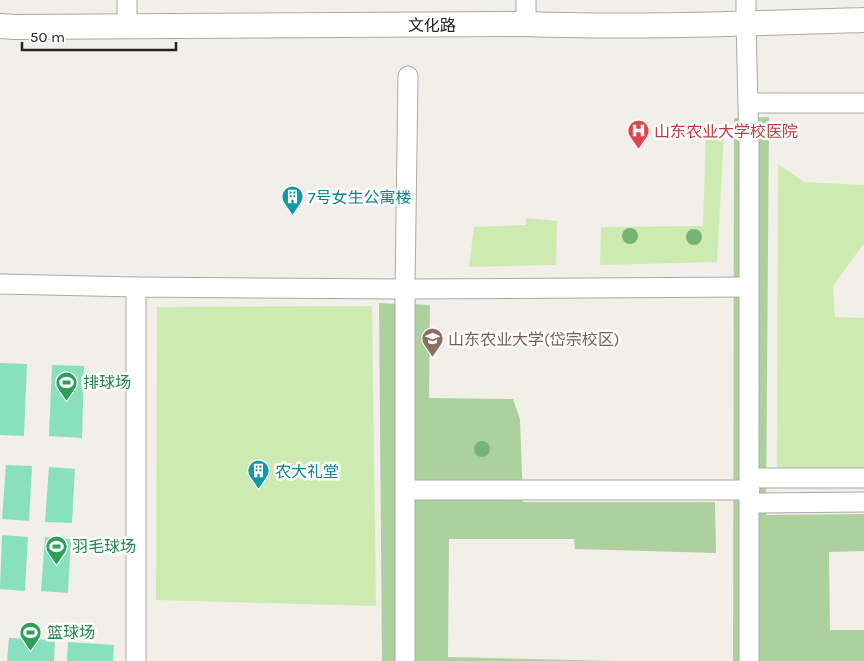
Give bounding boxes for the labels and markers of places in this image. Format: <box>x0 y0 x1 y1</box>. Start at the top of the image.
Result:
hospital icon: 山东农业大学校医院 <box>626 119 650 150</box>
place label: 山东农业大学校医院 <box>654 122 798 141</box>
building icon: 7号女生公寓楼 <box>280 185 304 216</box>
place label: 7号女生公寓楼 <box>308 188 412 207</box>
school or university icon: 山东农业大学(岱宗校区) <box>420 327 444 358</box>
place label: 山东农业大学(岱宗校区) <box>448 330 619 349</box>
sports icon: 排球场 <box>55 370 79 401</box>
place label: 排球场 <box>83 373 131 392</box>
building icon: 农大礼堂 <box>247 459 271 490</box>
place label: 农大礼堂 <box>275 462 339 481</box>
sports icon: 羽毛球场 <box>44 534 68 565</box>
place label: 羽毛球场 <box>72 537 136 556</box>
sports icon: 篮球场 <box>19 620 43 651</box>
place label: 篮球场 <box>47 623 95 642</box>

